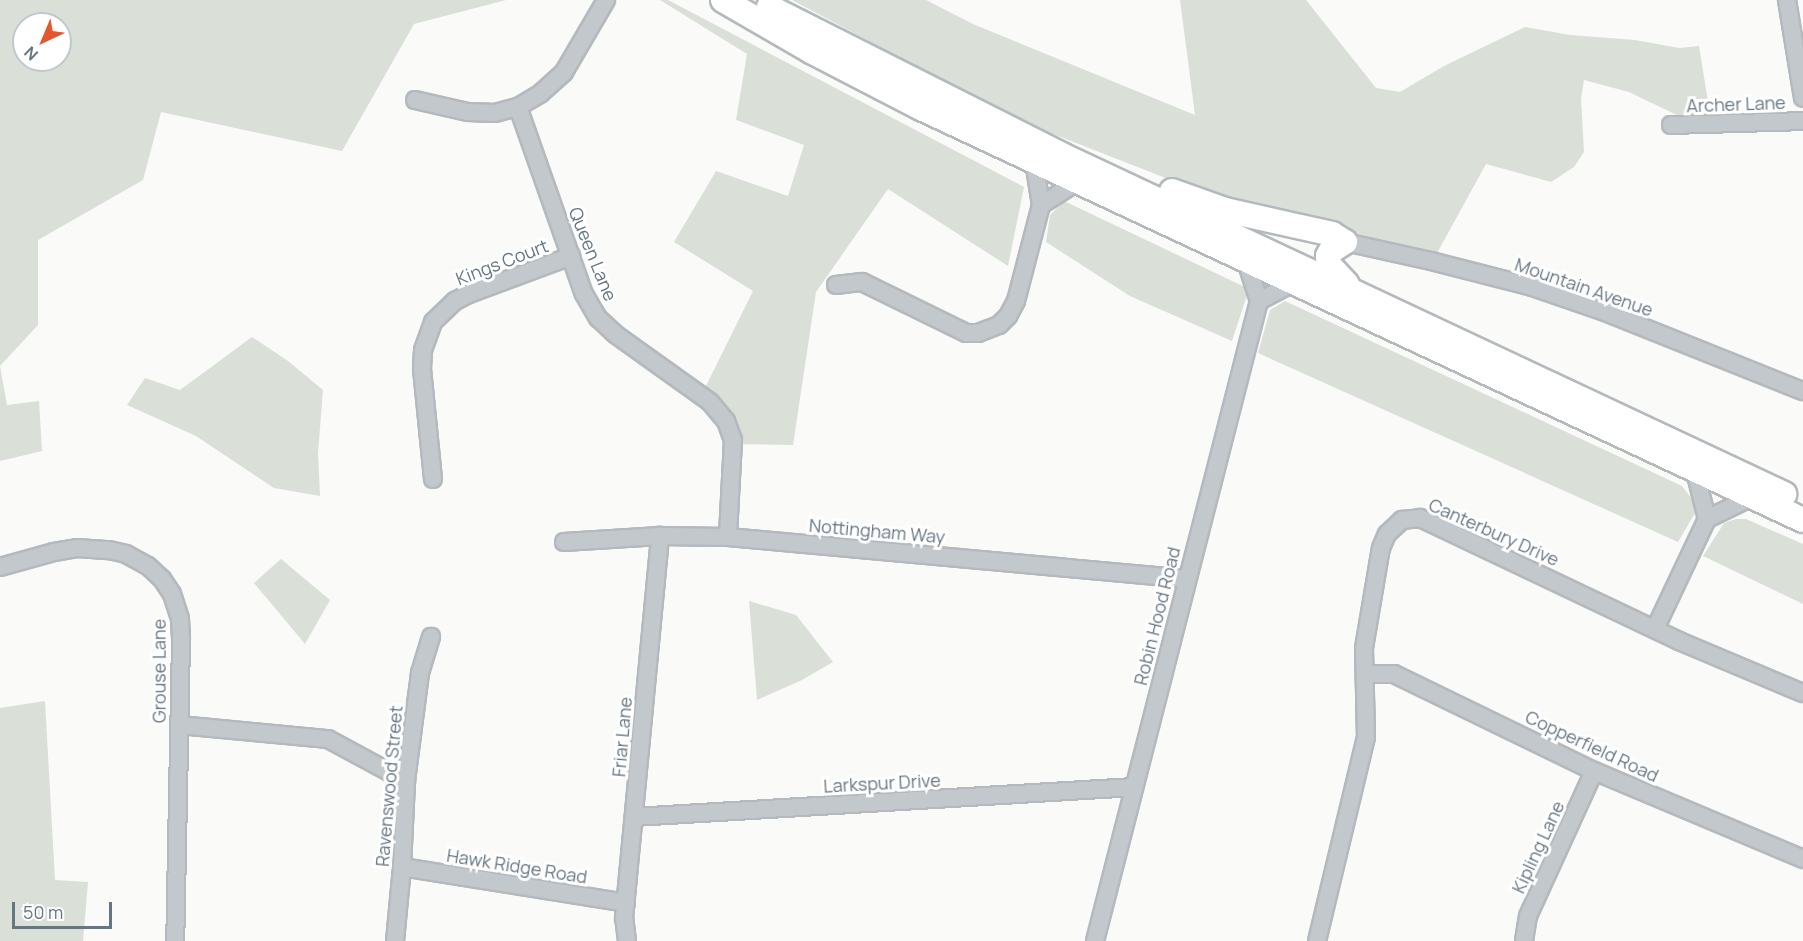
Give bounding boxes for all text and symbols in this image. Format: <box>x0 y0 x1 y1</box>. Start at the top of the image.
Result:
north arrow <box>12 12 72 72</box>
text: N <box>19 42 43 65</box>
street label: Archer Lane <box>1686 91 1786 117</box>
street label: Queen Lane <box>564 204 622 304</box>
street label: Kings Court <box>453 235 551 289</box>
street label: Mountain Avenue <box>1512 253 1656 321</box>
street label: Canterbury Drive <box>1426 494 1562 570</box>
street label: Nottingham Way <box>808 514 946 548</box>
street label: Robin Hood Road <box>1129 545 1185 687</box>
street label: Grouse Lane <box>148 619 170 723</box>
street label: Friar Lane <box>608 696 636 778</box>
street label: Ravenswood Street <box>371 705 407 867</box>
street label: Copperfield Road <box>1522 706 1662 786</box>
street label: Larkspur Drive <box>823 769 941 797</box>
street label: Kipling Lane <box>1507 797 1569 897</box>
street label: Hawk Ridge Road <box>445 844 589 888</box>
scale bar <box>15 890 116 928</box>
text: 50 m <box>23 900 63 924</box>

